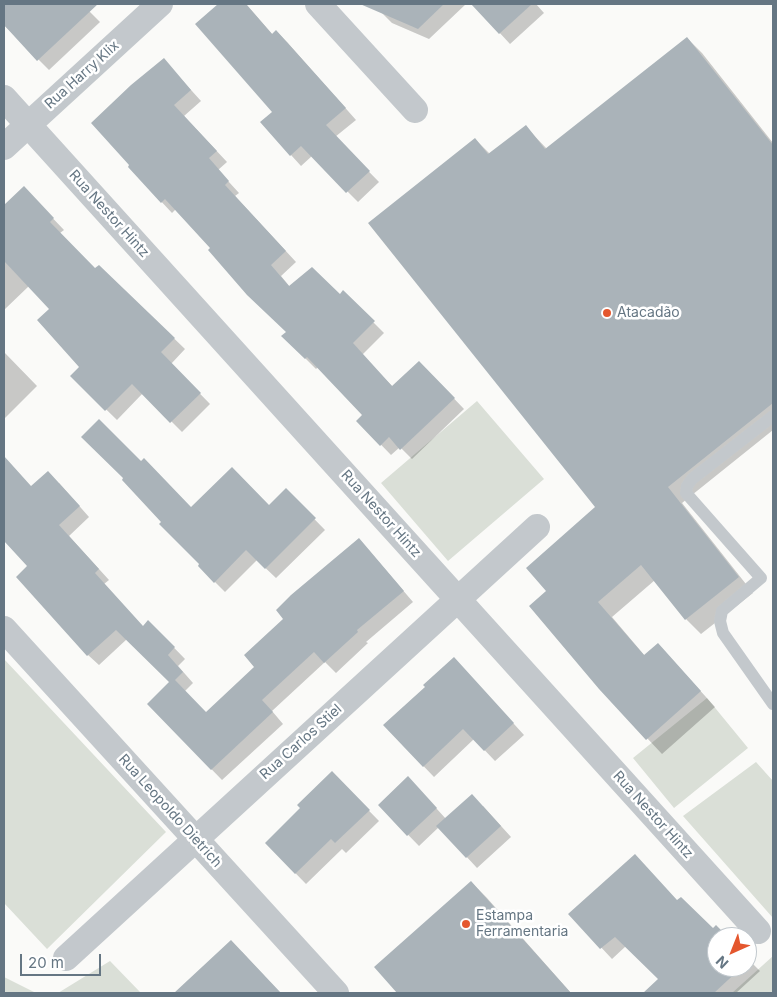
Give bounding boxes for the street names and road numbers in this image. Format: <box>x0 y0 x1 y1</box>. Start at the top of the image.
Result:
street label: Rua Harry Klix <box>41 37 123 113</box>
street label: Rua Nestor Hintz <box>65 167 153 261</box>
street label: Rua Nestor Hintz <box>337 467 425 561</box>
street label: Rua Carlos Stiel <box>257 701 345 783</box>
street label: Rua Leopoldo Dietrich <box>115 751 225 871</box>
street label: Rua Nestor Hintz <box>609 768 697 862</box>

